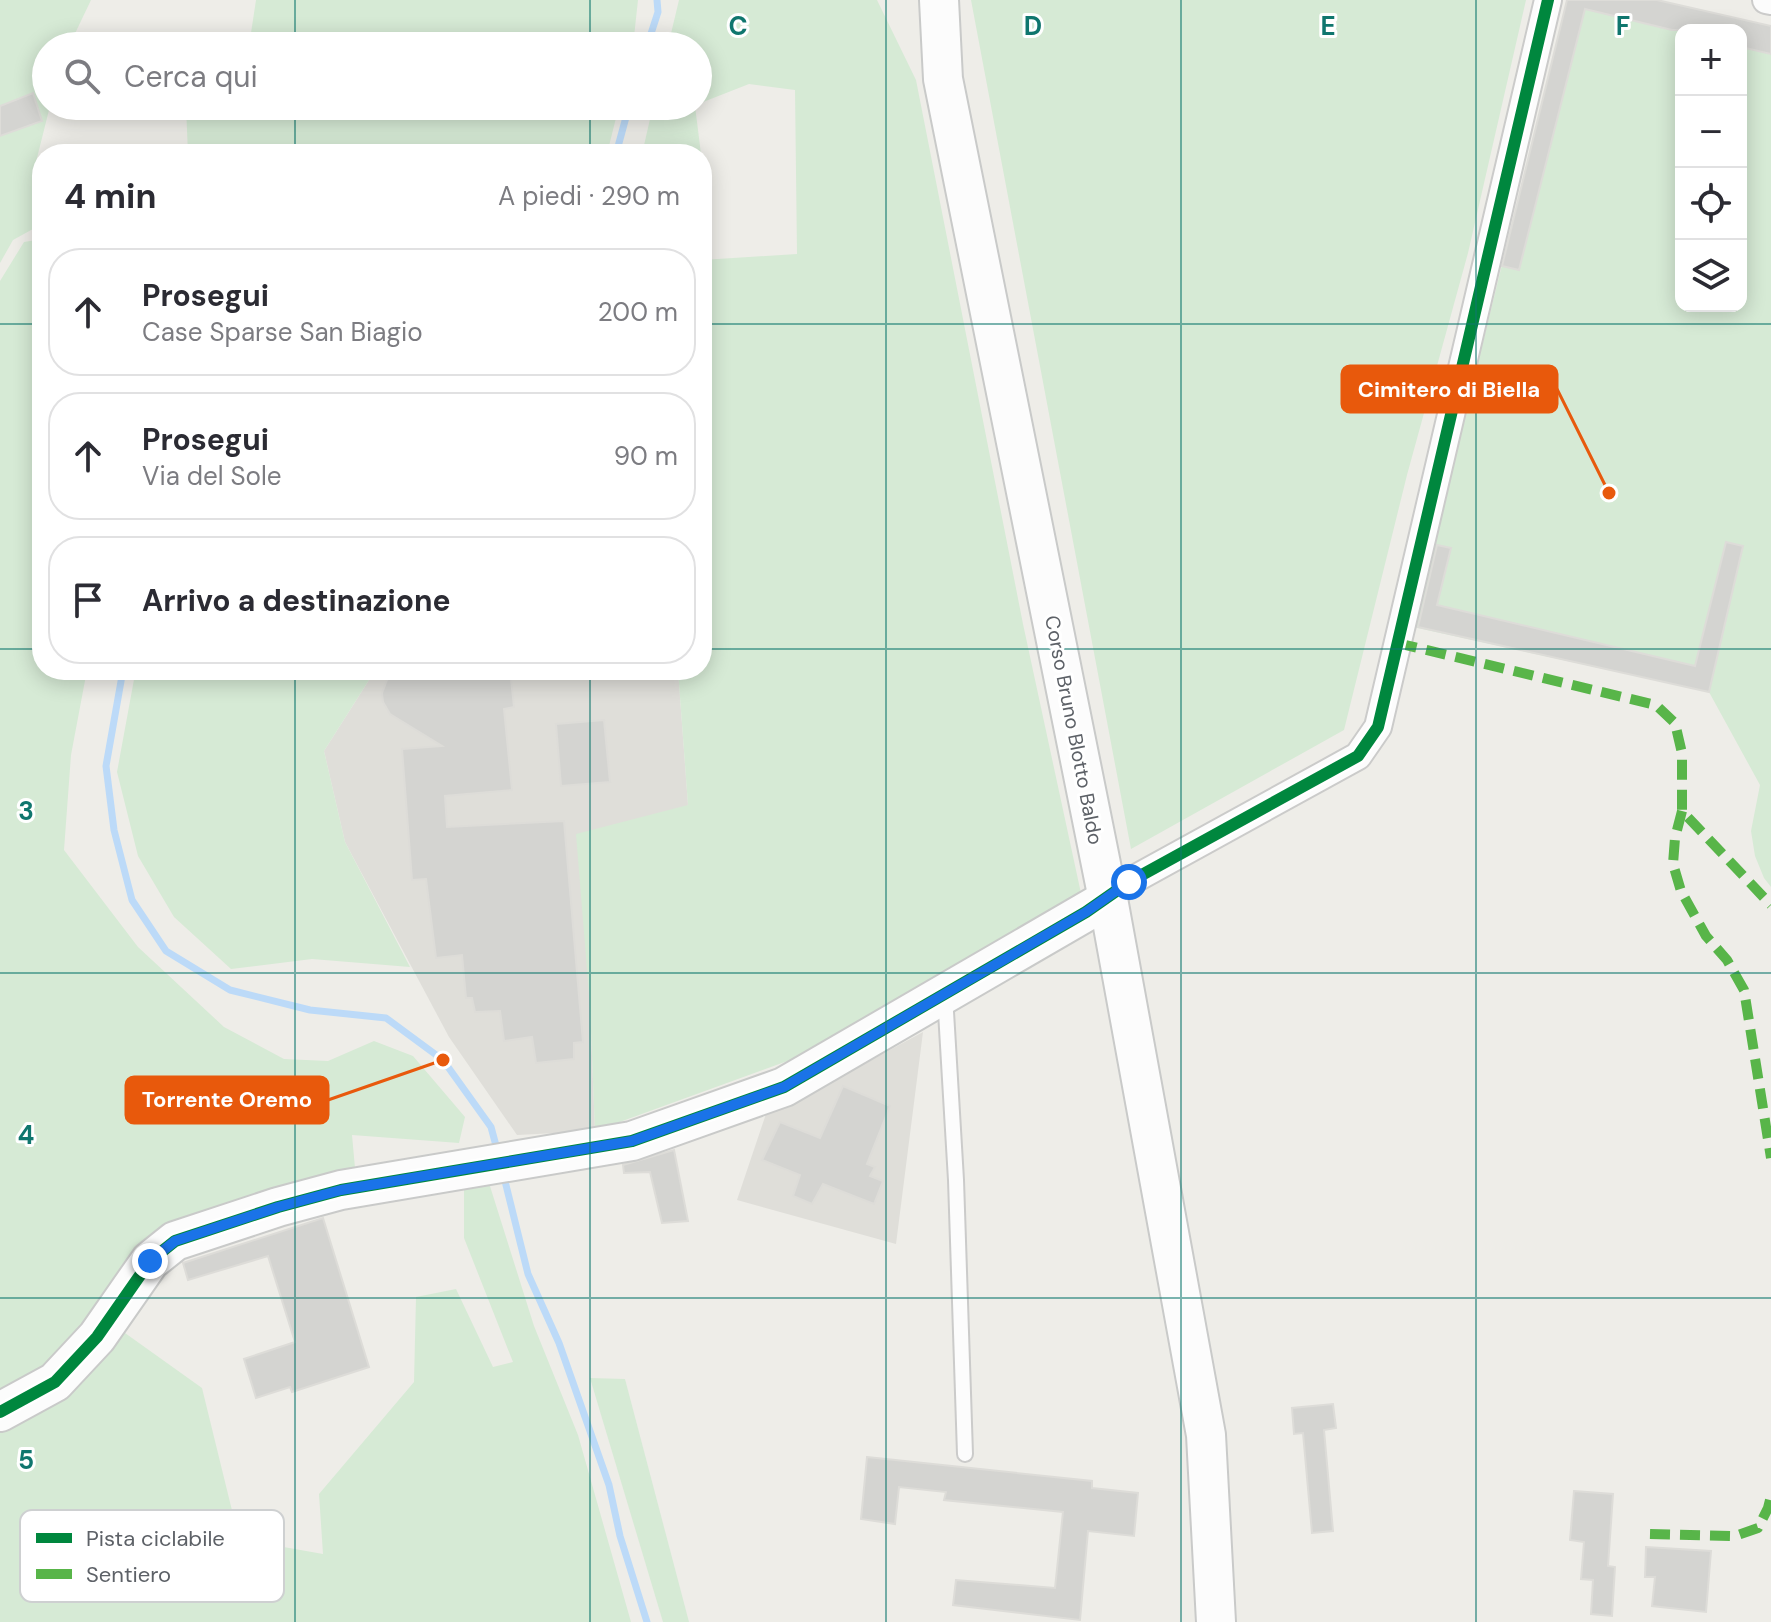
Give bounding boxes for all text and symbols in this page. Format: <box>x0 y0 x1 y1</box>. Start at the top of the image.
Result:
text: C <box>728 9 748 43</box>
text: D <box>1024 9 1042 43</box>
text: E <box>1320 9 1336 43</box>
text: F <box>1616 9 1630 43</box>
map controls <box>1675 24 1747 312</box>
button: + <box>1675 24 1747 96</box>
search box <box>32 32 712 120</box>
icon: search <box>60 54 104 98</box>
text: Cerca qui <box>124 57 258 96</box>
button: − <box>1675 96 1747 168</box>
button: locate <box>1675 168 1747 240</box>
text: 4 min <box>64 174 156 219</box>
text: A piedi · 290 m <box>498 179 680 213</box>
button: layers <box>1675 240 1747 312</box>
text: Prosegui <box>142 276 269 315</box>
icon: ahead <box>66 290 110 334</box>
text: 200 m <box>598 295 678 329</box>
text: Case Sparse San Biagio <box>142 315 423 349</box>
callout: Cimitero di Biella <box>1342 366 1557 412</box>
text: Cimitero di Biella <box>1358 375 1540 404</box>
text: Prosegui <box>142 420 269 459</box>
icon: ahead <box>66 434 110 478</box>
text: 90 m <box>614 439 678 473</box>
text: Via del Sole <box>142 459 282 493</box>
icon: arrive <box>66 578 110 622</box>
text: Arrivo a destinazione <box>142 581 451 620</box>
street label: Corso Bruno Blotto Baldo <box>1039 613 1109 847</box>
text: 3 <box>18 794 34 828</box>
route start <box>1111 864 1147 900</box>
callout: Torrente Oremo <box>126 1077 328 1123</box>
text: Torrente Oremo <box>142 1085 312 1114</box>
text: 4 <box>18 1118 34 1152</box>
route end <box>132 1243 168 1279</box>
text: 5 <box>18 1443 34 1477</box>
legend <box>20 1510 284 1602</box>
text: Pista ciclabile <box>86 1524 225 1553</box>
text: Sentiero <box>86 1560 171 1589</box>

